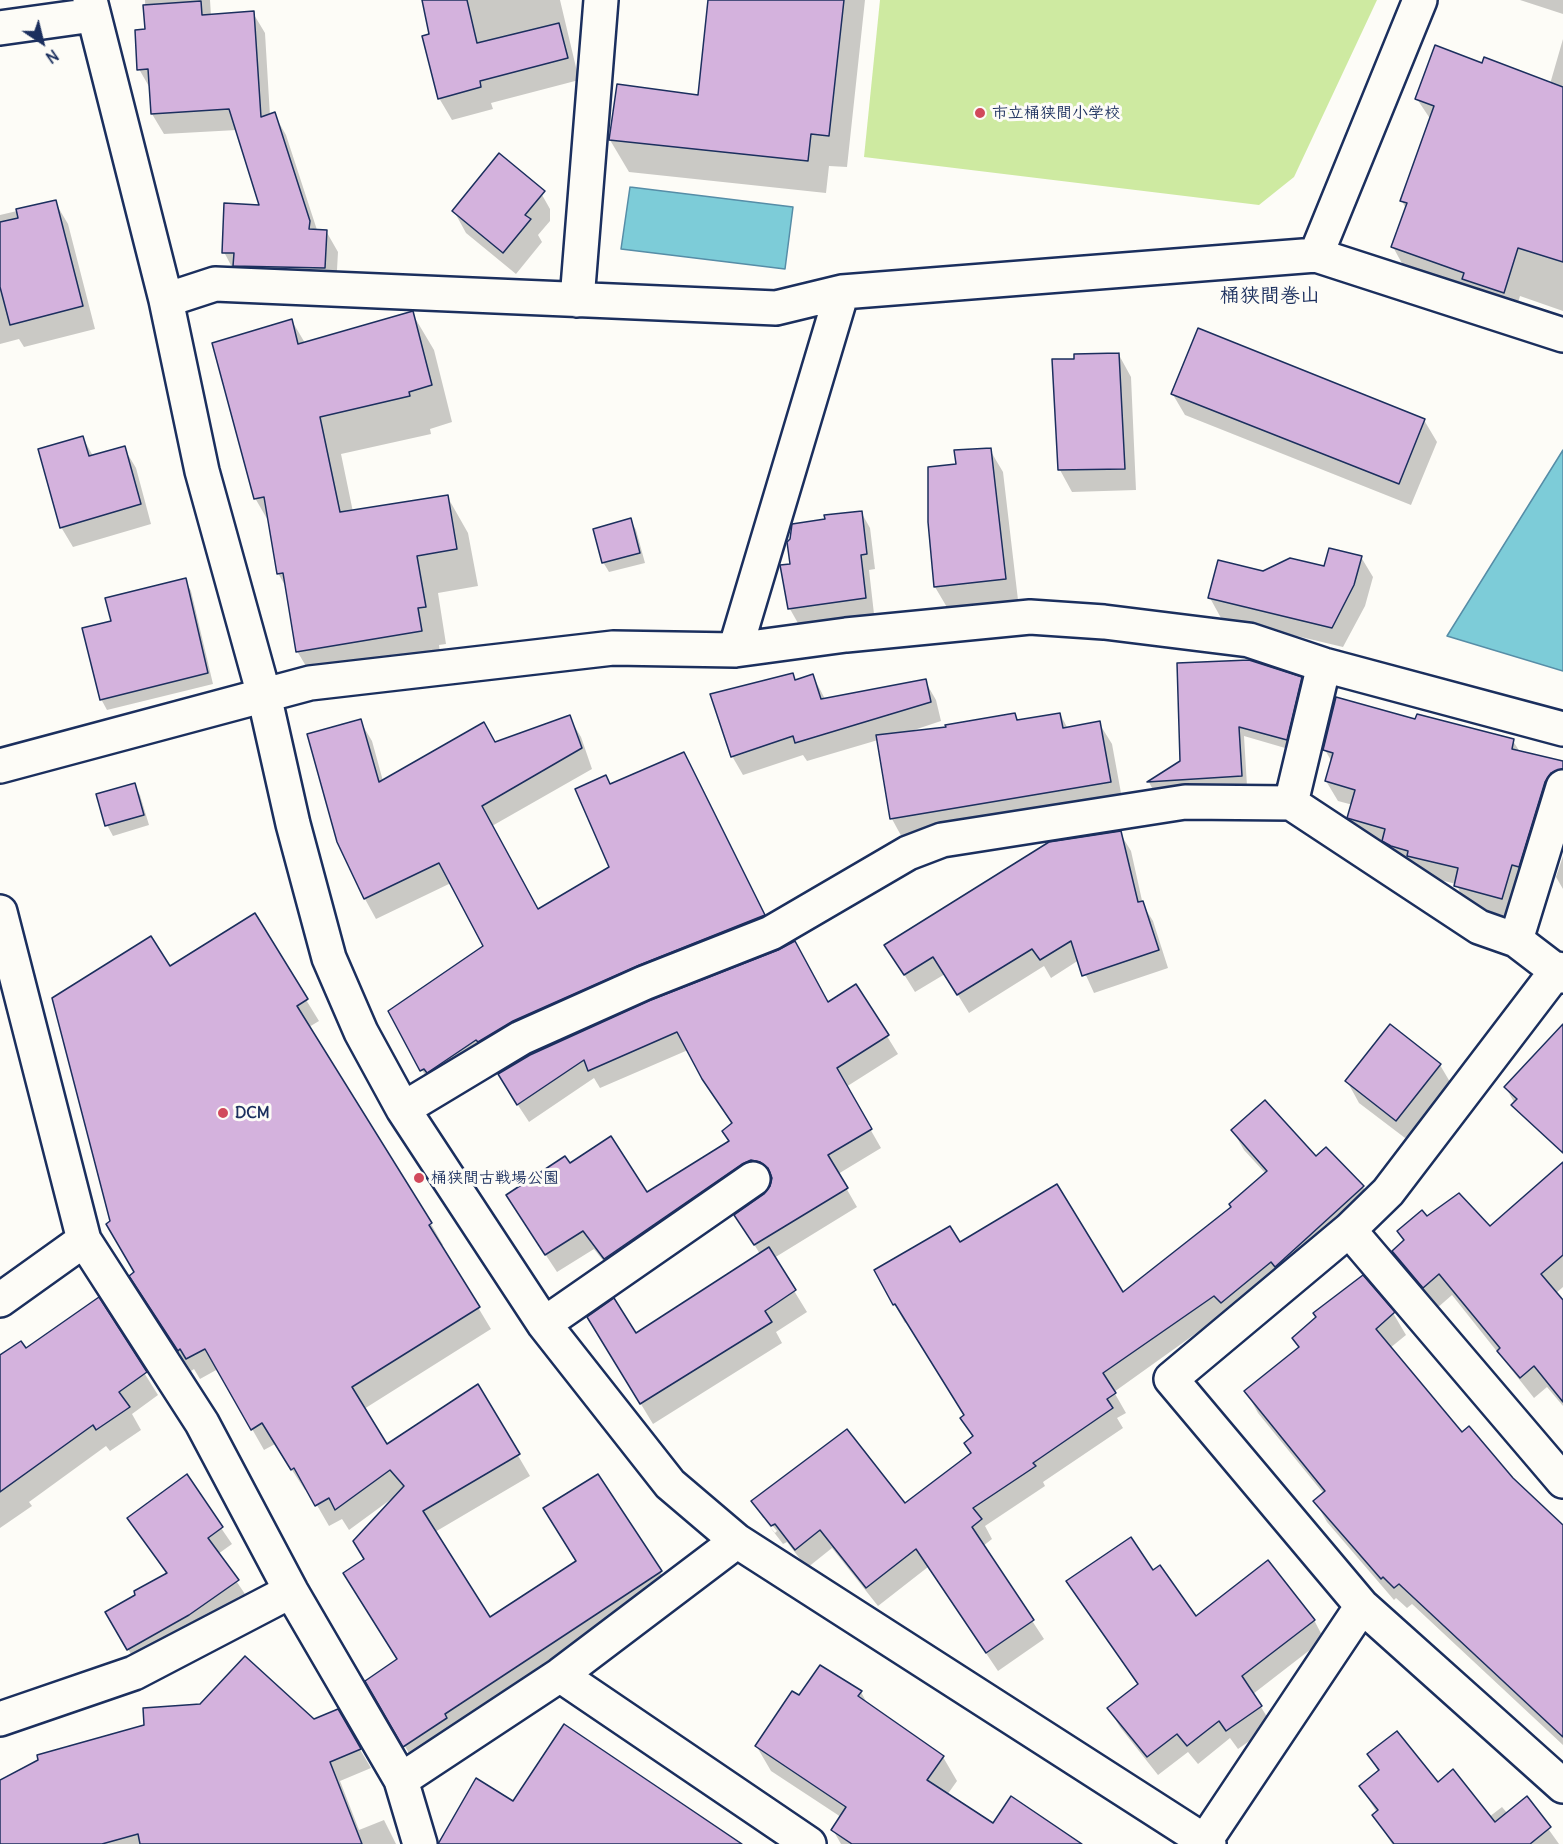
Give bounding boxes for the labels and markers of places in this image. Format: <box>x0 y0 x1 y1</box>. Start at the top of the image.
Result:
place label: 市立桶狭間小学校 <box>992 103 1120 123</box>
marker: 市立桶狭間小学校 <box>973 106 987 120</box>
place label: DCM <box>235 1103 270 1123</box>
marker: DCM <box>216 1106 230 1120</box>
place label: 桶狭間古戦場公園 <box>431 1168 559 1188</box>
marker: 桶狭間古戦場公園 <box>412 1171 426 1185</box>

